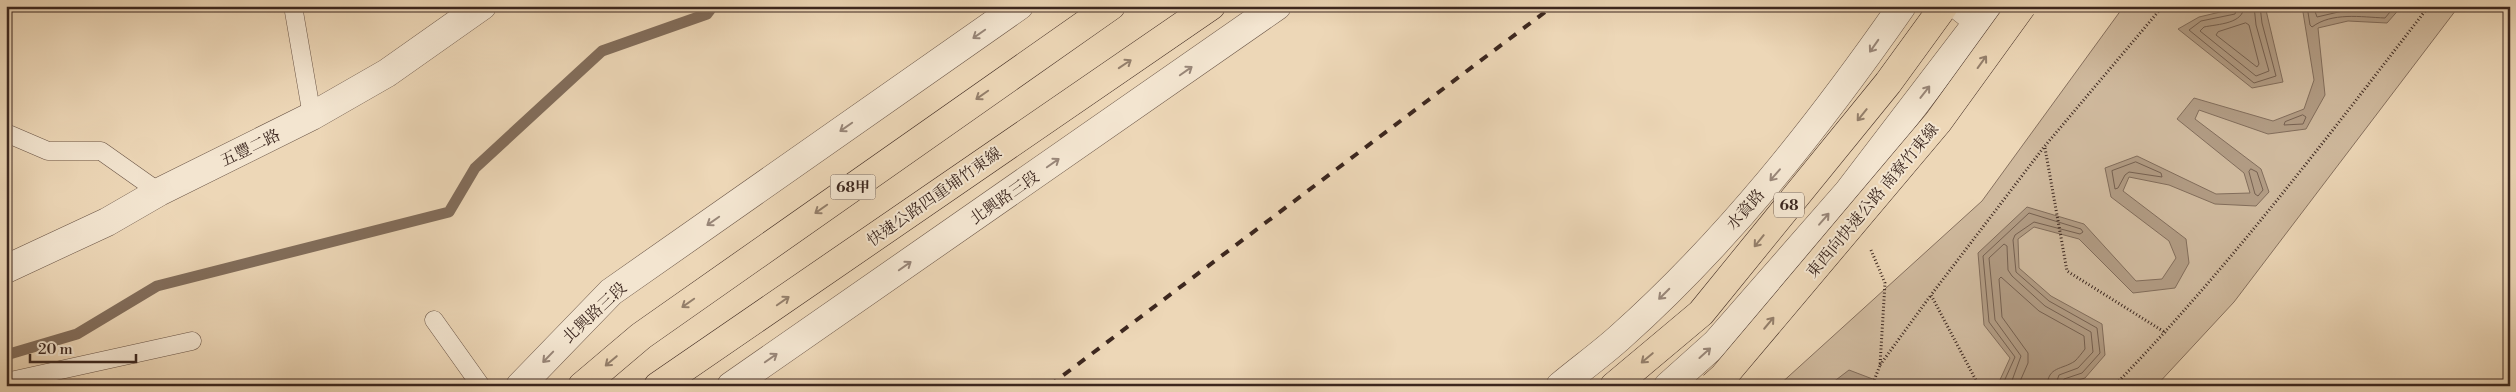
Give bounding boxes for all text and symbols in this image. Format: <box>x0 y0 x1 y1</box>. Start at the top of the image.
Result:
one-way arrow <box>972 29 986 39</box>
one-way arrow <box>1869 39 1879 53</box>
one-way arrow <box>1977 55 1987 69</box>
one-way arrow <box>1118 59 1132 69</box>
one-way arrow <box>1179 66 1193 76</box>
one-way arrow <box>1920 86 1931 99</box>
one-way arrow <box>975 90 989 100</box>
one-way arrow <box>1856 108 1867 121</box>
street label: 東西向快速公路 南寮竹東線 <box>1802 119 1943 282</box>
one-way arrow <box>840 122 853 133</box>
street label: 五豐二路 <box>217 125 284 171</box>
street label: 快速公路四重埔竹東線 <box>863 143 1006 251</box>
one-way arrow <box>1045 158 1059 168</box>
street label: 北興路三段 <box>966 167 1043 229</box>
one-way arrow <box>1770 168 1781 181</box>
road number: 68甲 <box>830 174 876 200</box>
street label: 水資路 <box>1722 185 1769 234</box>
road number: 68 <box>1774 192 1804 218</box>
one-way arrow <box>814 204 828 214</box>
one-way arrow <box>1818 212 1830 225</box>
one-way arrow <box>706 216 720 226</box>
one-way arrow <box>1754 234 1765 247</box>
one-way arrow <box>897 261 911 271</box>
street label: 北興路三段 <box>559 278 631 347</box>
one-way arrow <box>1659 287 1671 299</box>
one-way arrow <box>776 296 790 306</box>
one-way arrow <box>681 298 695 308</box>
one-way arrow <box>1763 317 1774 330</box>
scale bar <box>30 332 136 364</box>
text: 20 m <box>38 340 73 359</box>
one-way arrow <box>1698 348 1711 359</box>
one-way arrow <box>542 351 554 363</box>
one-way arrow <box>1641 352 1654 363</box>
one-way arrow <box>764 353 778 363</box>
one-way arrow <box>605 355 618 367</box>

